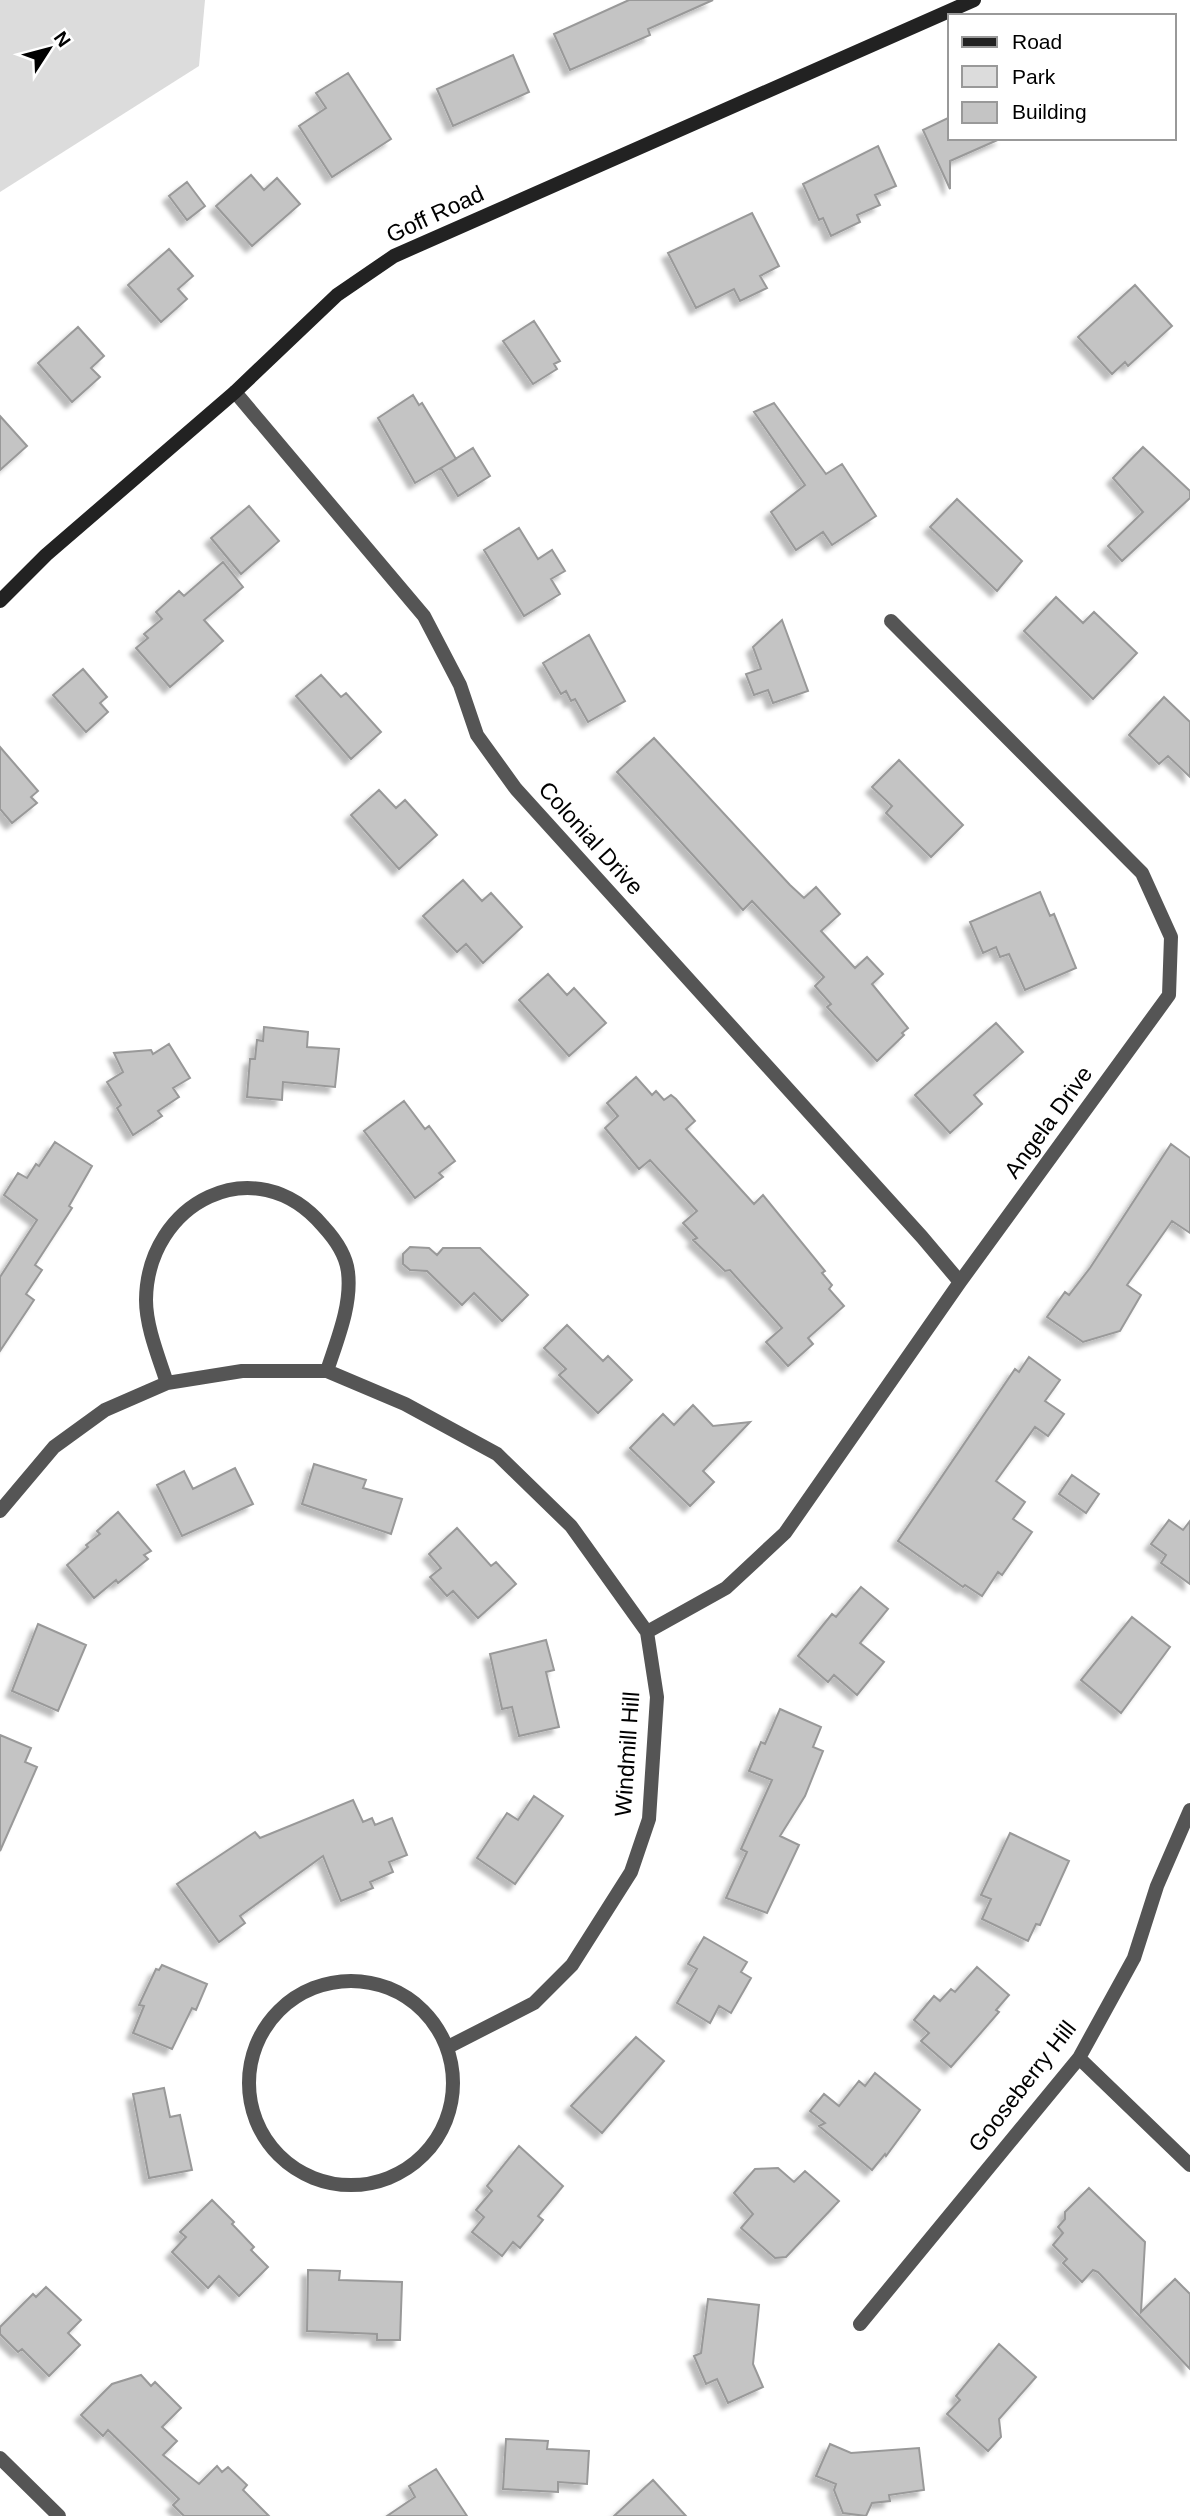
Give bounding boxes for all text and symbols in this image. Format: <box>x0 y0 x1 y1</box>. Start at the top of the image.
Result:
north arrow <box>14 14 84 84</box>
legend <box>948 14 1176 140</box>
text: N <box>50 28 75 51</box>
text: Road <box>1012 30 1062 53</box>
text: Park <box>1012 65 1056 88</box>
text: Building <box>1012 100 1087 123</box>
street label: Goff Road <box>382 180 488 248</box>
street label: Colonial Drive <box>533 776 649 900</box>
street label: Angela Drive <box>999 1061 1097 1183</box>
street label: Windmill Hill <box>610 1691 644 1817</box>
street label: Gooseberry Hill <box>963 2016 1081 2156</box>

